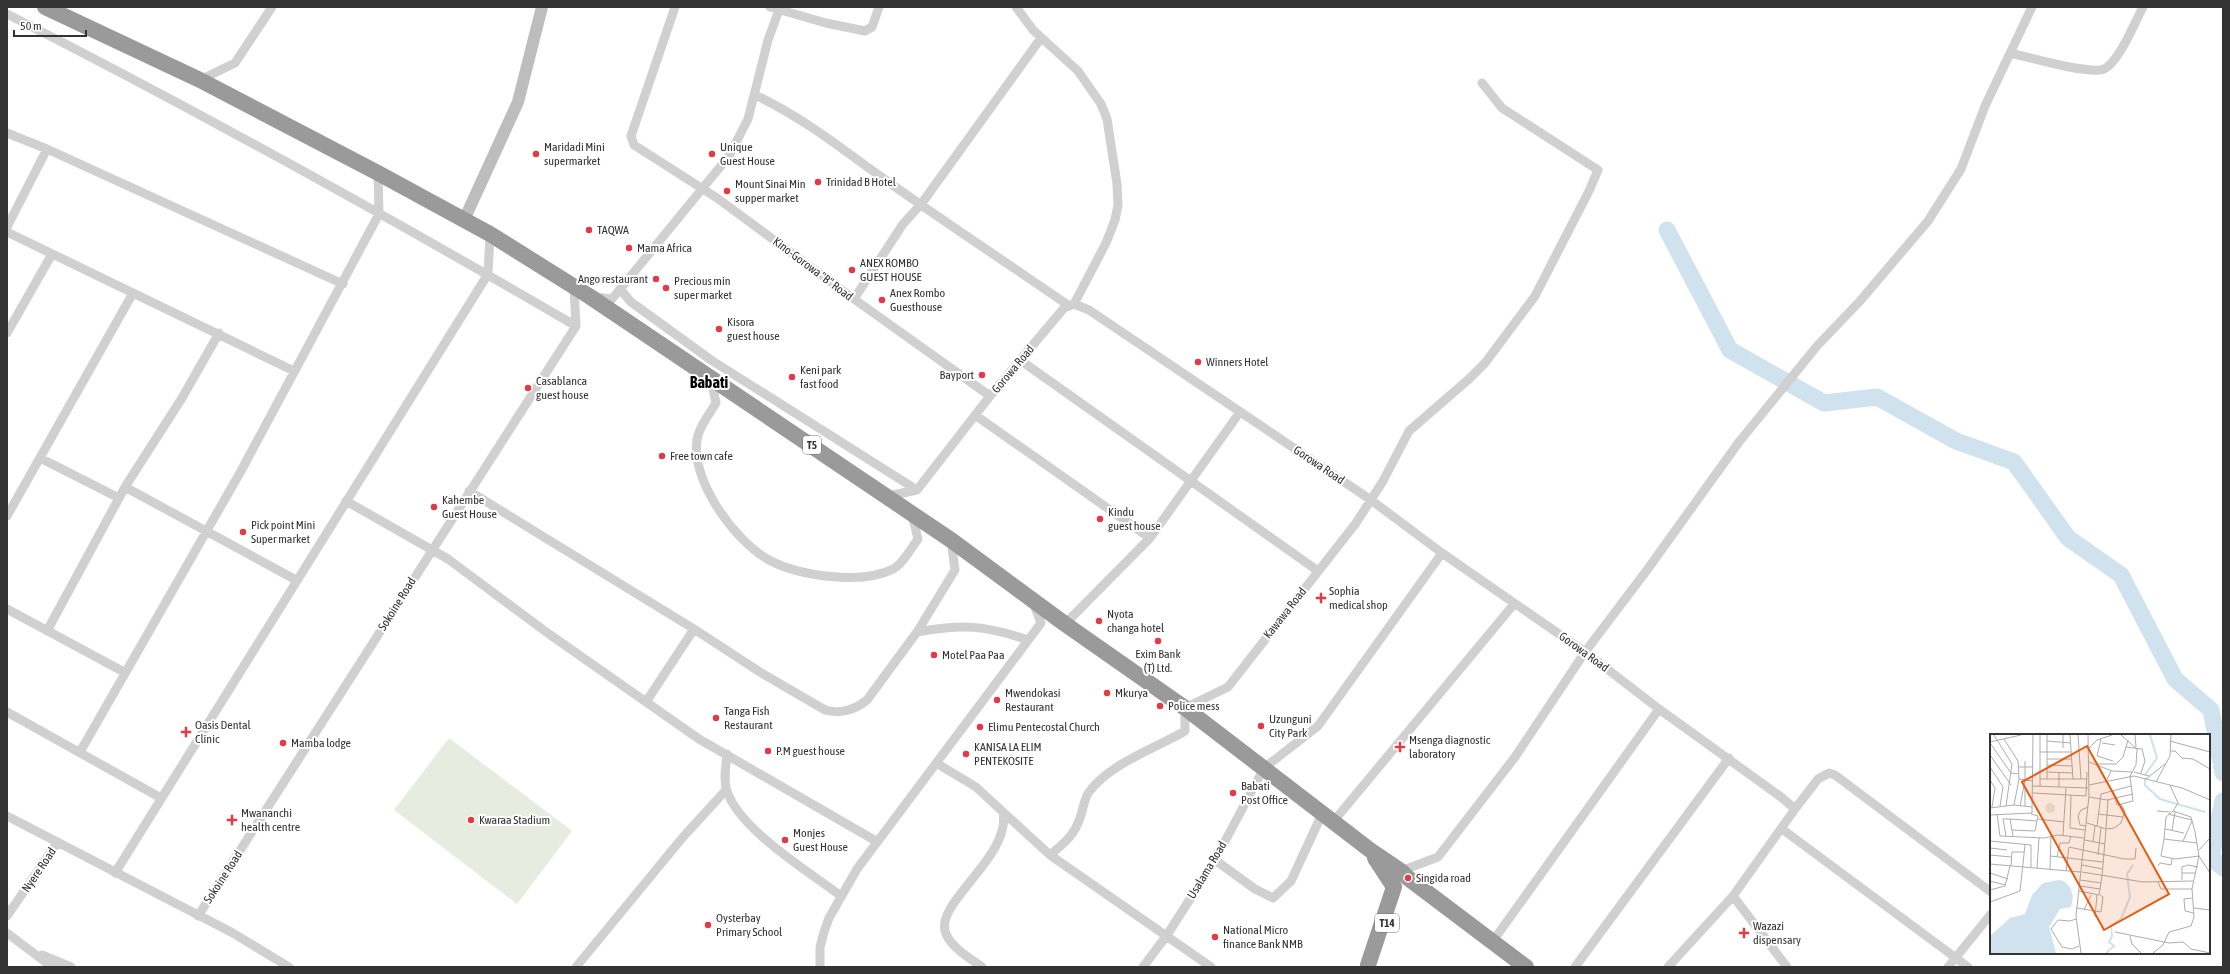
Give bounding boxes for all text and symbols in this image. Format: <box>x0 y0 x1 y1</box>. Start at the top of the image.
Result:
scale bar <box>14 12 86 38</box>
text: 50 m <box>20 19 42 33</box>
place label: Maridadi Mini supermarket <box>544 140 605 168</box>
place label: Unique Guest House <box>720 140 775 168</box>
marker: Maridadi Mini supermarket <box>531 149 541 159</box>
marker: Unique Guest House <box>707 149 717 159</box>
place label: Trinidad B Hotel <box>826 175 897 189</box>
place label: Mount Sinai Min supper market <box>735 177 806 205</box>
marker: Trinidad B Hotel <box>813 177 823 187</box>
marker: Mount Sinai Min supper market <box>722 186 732 196</box>
place label: TAQWA <box>597 223 629 237</box>
marker: TAQWA <box>584 225 594 235</box>
street label: Kino-Gorowa "B" Road <box>770 234 856 304</box>
place label: Mama Africa <box>637 241 692 255</box>
marker: Mama Africa <box>624 243 634 253</box>
place label: ANEX ROMBO GUEST HOUSE <box>860 256 922 284</box>
marker: ANEX ROMBO GUEST HOUSE <box>847 265 857 275</box>
place label: Ango restaurant <box>578 272 649 286</box>
marker: Ango restaurant <box>651 274 661 284</box>
place label: Precious min super market <box>674 274 733 302</box>
marker: Precious min super market <box>661 283 671 293</box>
place label: Anex Rombo Guesthouse <box>890 286 945 314</box>
marker: Anex Rombo Guesthouse <box>877 295 887 305</box>
place label: Kisora guest house <box>727 315 780 343</box>
marker: Kisora guest house <box>714 324 724 334</box>
street label: Gorowa Road <box>989 342 1037 396</box>
place label: Winners Hotel <box>1206 355 1269 369</box>
marker: Winners Hotel <box>1193 357 1203 367</box>
place label: Keni park fast food <box>800 363 842 391</box>
place label: Bayport <box>940 368 975 382</box>
marker: Bayport <box>977 370 987 380</box>
marker: Keni park fast food <box>787 372 797 382</box>
district label: Babati <box>690 373 728 391</box>
place label: Casablanca guest house <box>536 374 589 402</box>
marker: Casablanca guest house <box>523 383 533 393</box>
road number: T5 <box>803 436 821 454</box>
street label: Gorowa Road <box>1291 443 1347 487</box>
place label: Free town cafe <box>670 449 733 463</box>
marker: Free town cafe <box>657 451 667 461</box>
place label: Kahembe Guest House <box>442 493 497 521</box>
marker: Kahembe Guest House <box>429 502 439 512</box>
place label: Kindu guest house <box>1108 505 1161 533</box>
marker: Kindu guest house <box>1095 514 1105 524</box>
place label: Pick point Mini Super market <box>251 518 315 546</box>
marker: Pick point Mini Super market <box>238 527 248 537</box>
street label: Sokoine Road <box>375 575 419 633</box>
place label: Sophia medical shop <box>1329 584 1388 612</box>
street label: Kawawa Road <box>1261 585 1309 641</box>
marker: Sophia medical shop <box>1316 593 1326 603</box>
place label: Nyota changa hotel <box>1107 607 1165 635</box>
marker: Nyota changa hotel <box>1094 616 1104 626</box>
street label: Gorowa Road <box>1556 629 1612 675</box>
marker: Exim Bank (T) Ltd. <box>1153 636 1163 646</box>
place label: Exim Bank (T) Ltd. <box>1135 647 1181 675</box>
place label: Motel Paa Paa <box>942 648 1005 662</box>
marker: Motel Paa Paa <box>929 650 939 660</box>
place label: Mwendokasi Restaurant <box>1005 686 1061 714</box>
place label: Mkurya <box>1115 686 1148 700</box>
marker: Mkurya <box>1102 688 1112 698</box>
marker: Mwendokasi Restaurant <box>992 695 1002 705</box>
place label: Police mess <box>1168 699 1219 713</box>
marker: Police mess <box>1155 701 1165 711</box>
place label: Tanga Fish Restaurant <box>724 704 773 732</box>
place label: Uzunguni City Park <box>1269 712 1312 740</box>
marker: Tanga Fish Restaurant <box>711 713 721 723</box>
place label: Oasis Dental Clinic <box>195 718 251 746</box>
place label: Elimu Pentecostal Church <box>988 720 1100 734</box>
marker: Uzunguni City Park <box>1256 721 1266 731</box>
marker: Elimu Pentecostal Church <box>975 722 985 732</box>
marker: Oasis Dental Clinic <box>180 726 192 738</box>
place label: Msenga diagnostic laboratory <box>1409 733 1491 761</box>
inset map <box>1990 734 2210 954</box>
place label: Mamba lodge <box>291 736 351 750</box>
marker: Mamba lodge <box>278 738 288 748</box>
place label: KANISA LA ELIM PENTEKOSITE <box>974 740 1042 768</box>
marker: Msenga diagnostic laboratory <box>1394 741 1406 753</box>
place label: P.M guest house <box>776 744 845 758</box>
marker: P.M guest house <box>763 746 773 756</box>
marker: KANISA LA ELIM PENTEKOSITE <box>961 749 971 759</box>
place label: Babati Post Office <box>1241 779 1288 807</box>
marker: Babati Post Office <box>1228 788 1238 798</box>
place label: Mwananchi health centre <box>241 806 300 834</box>
place label: Kwaraa Stadium <box>479 813 550 827</box>
marker: Mwananchi health centre <box>226 814 238 826</box>
marker: Kwaraa Stadium <box>466 815 476 825</box>
place label: Monjes Guest House <box>793 826 848 854</box>
marker: Monjes Guest House <box>780 835 790 845</box>
street label: Usalama Road <box>1184 839 1230 901</box>
street label: Nyere Road <box>19 845 59 895</box>
street label: Sokoine Road <box>201 848 245 906</box>
place label: Singida road <box>1416 871 1471 885</box>
marker: Singida road <box>1403 873 1413 883</box>
place label: Oysterbay Primary School <box>716 911 783 939</box>
road number: T14 <box>1375 914 1399 932</box>
place label: Wazazi dispensary <box>1753 919 1801 947</box>
marker: Oysterbay Primary School <box>703 920 713 930</box>
place label: National Micro finance Bank NMB <box>1223 923 1303 951</box>
marker: Wazazi dispensary <box>1738 927 1750 939</box>
marker: National Micro finance Bank NMB <box>1210 932 1220 942</box>

